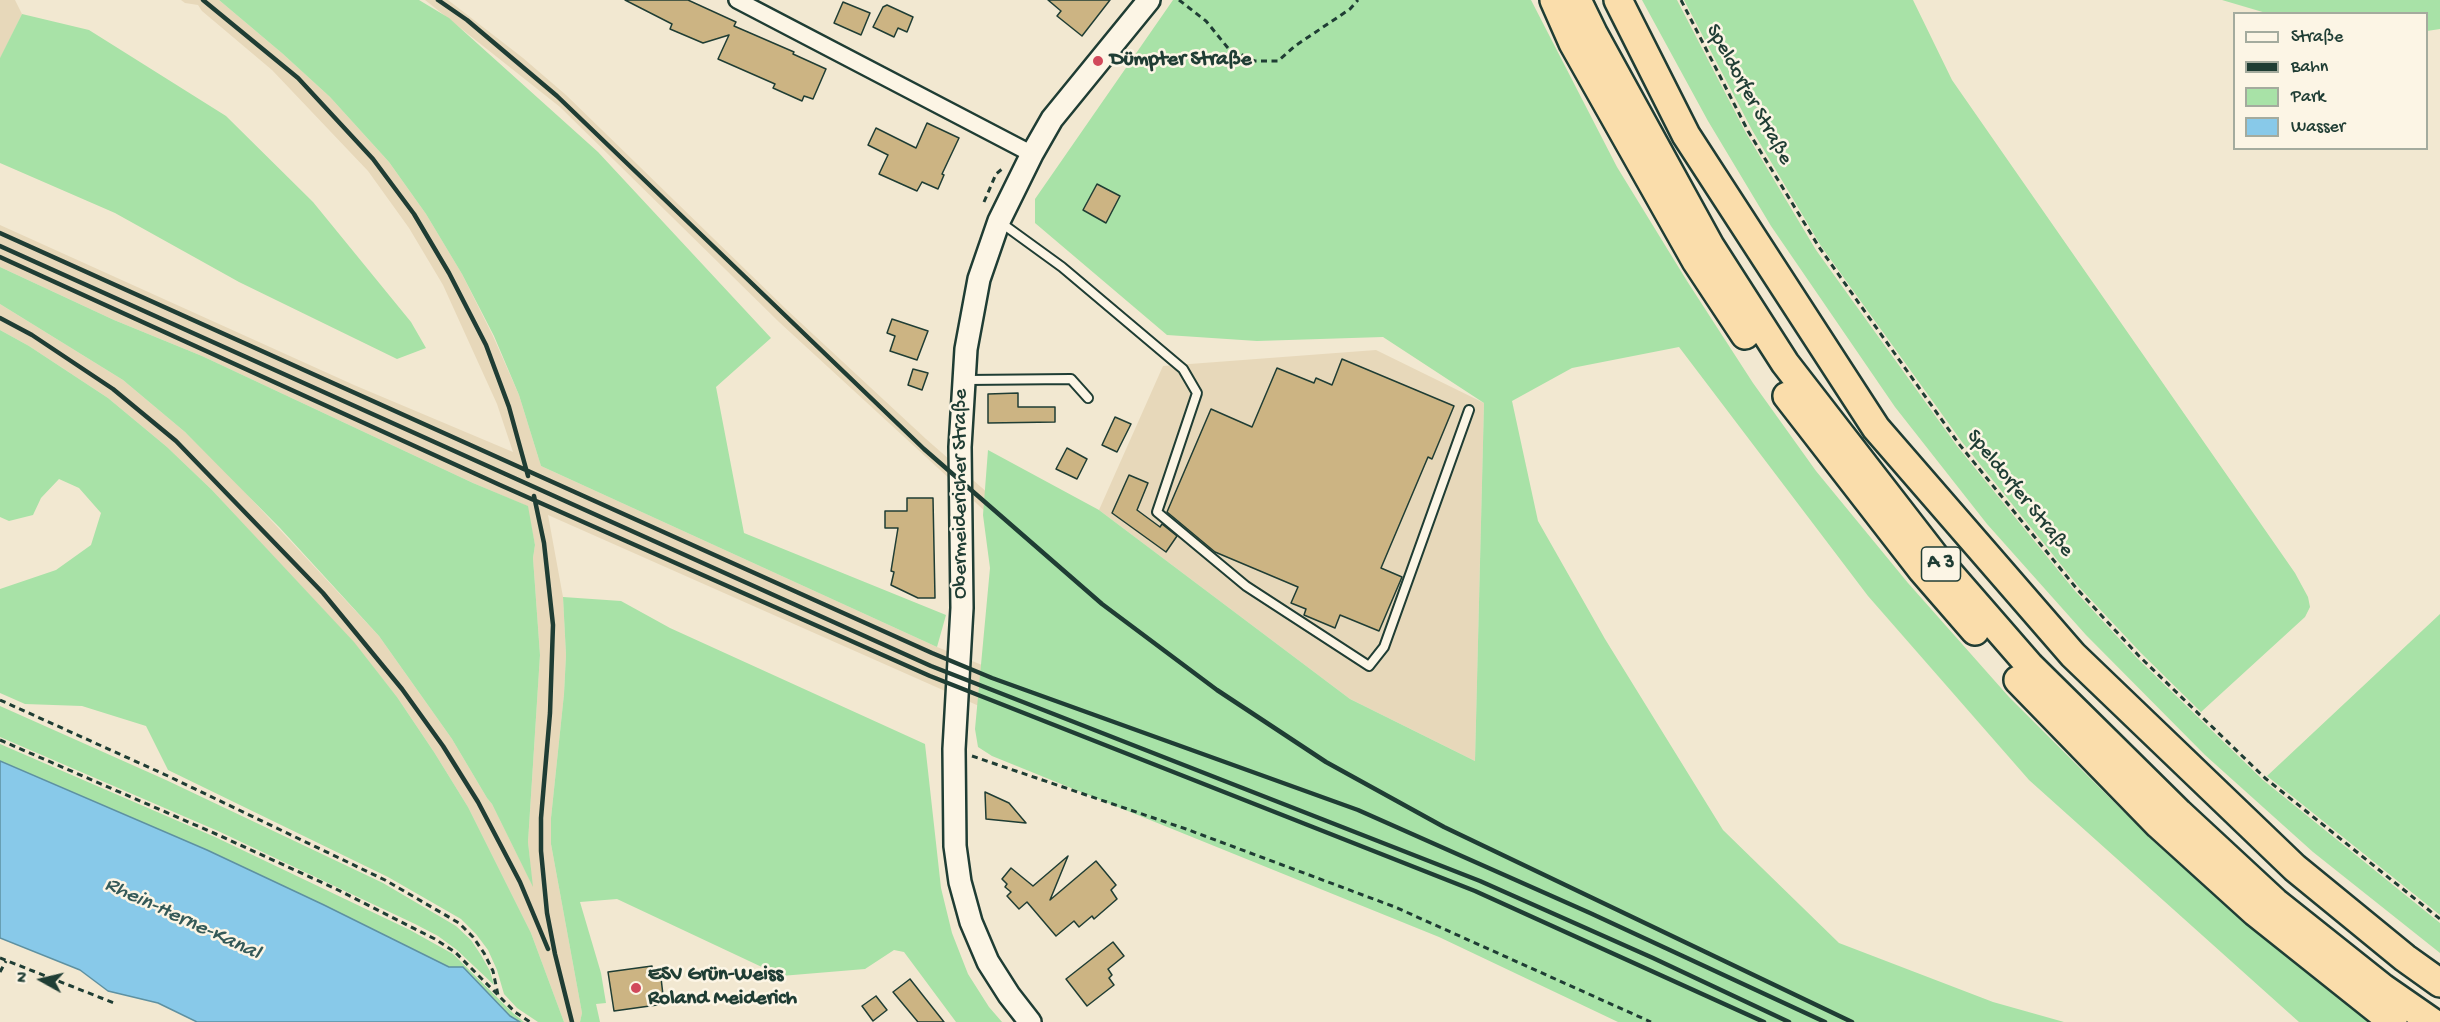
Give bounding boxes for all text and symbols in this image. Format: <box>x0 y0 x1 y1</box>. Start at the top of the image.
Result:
legend <box>2233 12 2428 150</box>
street label: Speldorfer Straße <box>1699 20 1797 170</box>
text: Straße <box>2291 27 2343 48</box>
place label: Dümpter Straße <box>1110 48 1252 74</box>
marker: Dümpter Straße <box>1091 54 1105 68</box>
text: Bahn <box>2291 57 2328 78</box>
text: Park <box>2291 87 2325 108</box>
text: Wasser <box>2291 117 2345 138</box>
street label: Obermeidericher Straße <box>949 389 975 599</box>
street label: Speldorfer Straße <box>1960 425 2078 563</box>
road number: A 3 <box>1922 547 1960 581</box>
water label: Rhein-Herne-Kanal <box>100 872 264 968</box>
north arrow <box>12 950 72 1010</box>
place label: ESV Grün-Weiss Roland Meiderich <box>648 963 797 1013</box>
text: N <box>14 971 34 984</box>
marker: ESV Grün-Weiss Roland Meiderich <box>629 981 643 995</box>

